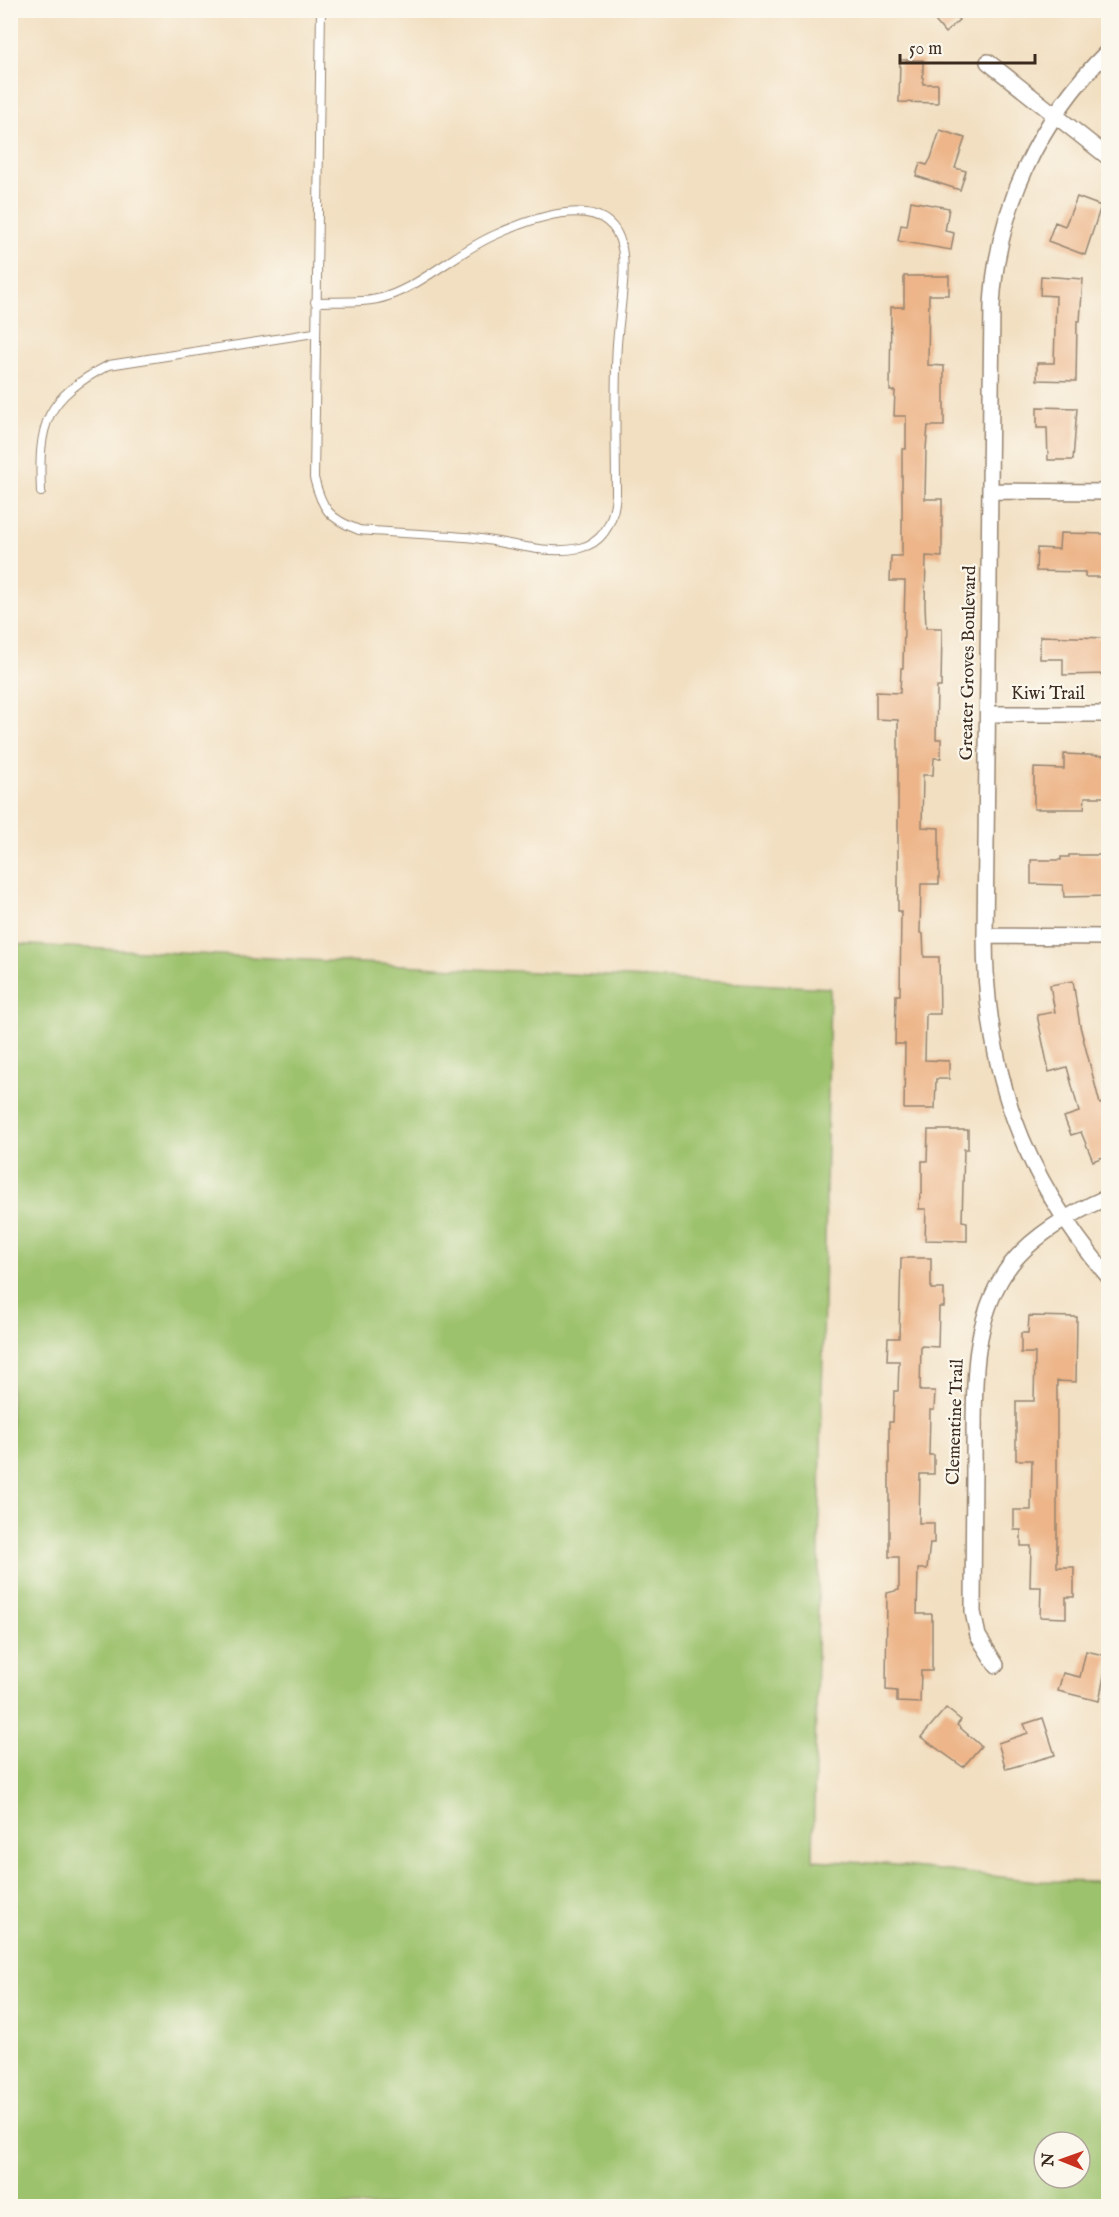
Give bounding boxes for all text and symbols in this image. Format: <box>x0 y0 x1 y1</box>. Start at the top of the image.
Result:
scale bar <box>900 27 1035 65</box>
text: 50 m <box>909 38 942 61</box>
street label: Greater Groves Boulevard <box>956 565 982 761</box>
street label: Kiwi Trail <box>1011 683 1085 706</box>
street label: Clementine Trail <box>942 1358 970 1485</box>
north arrow <box>1032 2130 1092 2190</box>
text: N <box>1039 2153 1059 2168</box>

